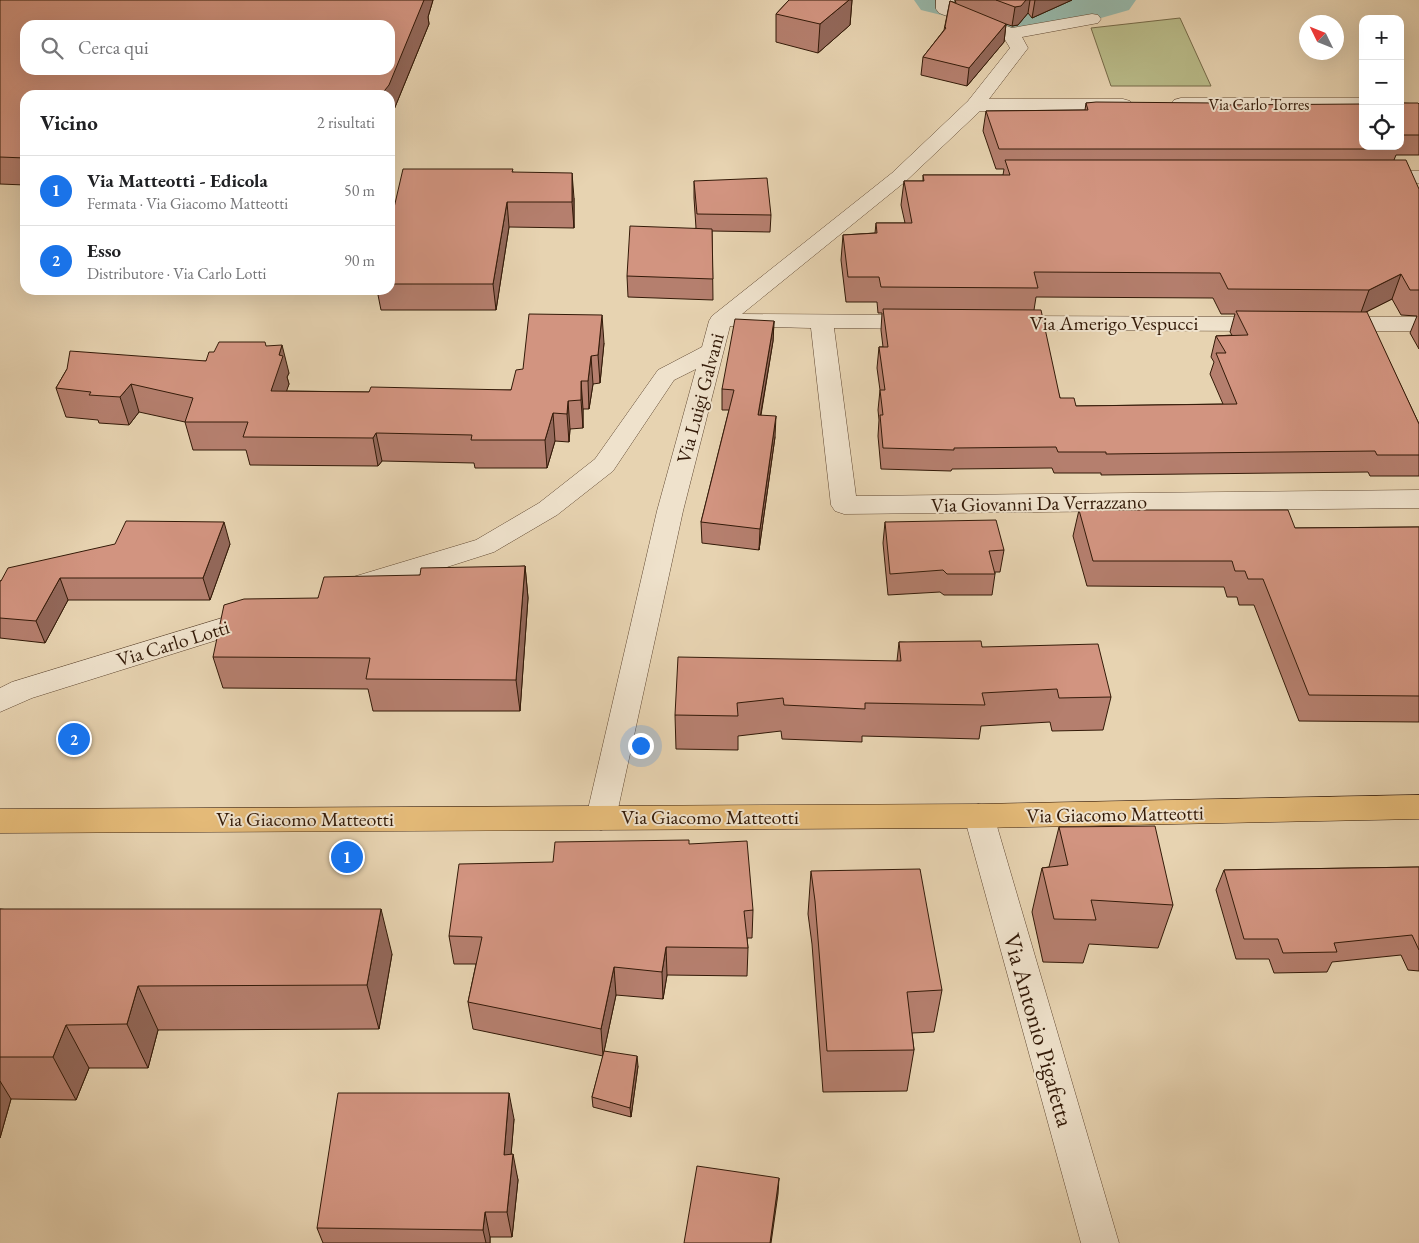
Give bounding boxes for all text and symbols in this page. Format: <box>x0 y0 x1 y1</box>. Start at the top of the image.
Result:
north arrow <box>1299 15 1344 60</box>
map controls <box>1359 15 1404 150</box>
button: + <box>1359 15 1404 60</box>
search box <box>20 20 395 75</box>
icon: search <box>38 34 66 62</box>
text: Cerca qui <box>78 35 149 60</box>
button: − <box>1359 60 1404 105</box>
street label: Via Carlo Torres <box>1208 94 1310 115</box>
button: locate <box>1359 105 1404 150</box>
text: Vicino <box>40 109 98 136</box>
text: 2 risultati <box>317 112 375 133</box>
text: Via Matteotti - Edicola <box>87 168 268 193</box>
text: 1 <box>52 180 60 201</box>
text: 50 m <box>344 180 375 201</box>
text: Fermata · Via Giacomo Matteotti <box>87 193 288 214</box>
text: Esso <box>87 238 121 263</box>
text: 2 <box>52 250 60 271</box>
text: 90 m <box>344 250 375 271</box>
text: Distributore · Via Carlo Lotti <box>87 263 266 284</box>
street label: Via Amerigo Vespucci <box>1030 310 1198 336</box>
street label: Via Luigi Galvani <box>670 330 730 466</box>
street label: Via Giovanni Da Verrazzano <box>931 488 1147 518</box>
street label: Via Carlo Lotti <box>113 614 233 672</box>
pin: 2 <box>58 720 90 758</box>
your location <box>628 733 654 759</box>
street label: Via Giacomo Matteotti <box>1026 799 1204 829</box>
street label: Via Giacomo Matteotti <box>621 804 799 830</box>
street label: Via Giacomo Matteotti <box>216 806 394 832</box>
pin: 1 <box>331 838 363 876</box>
street label: Via Antonio Pigafetta <box>997 930 1082 1131</box>

